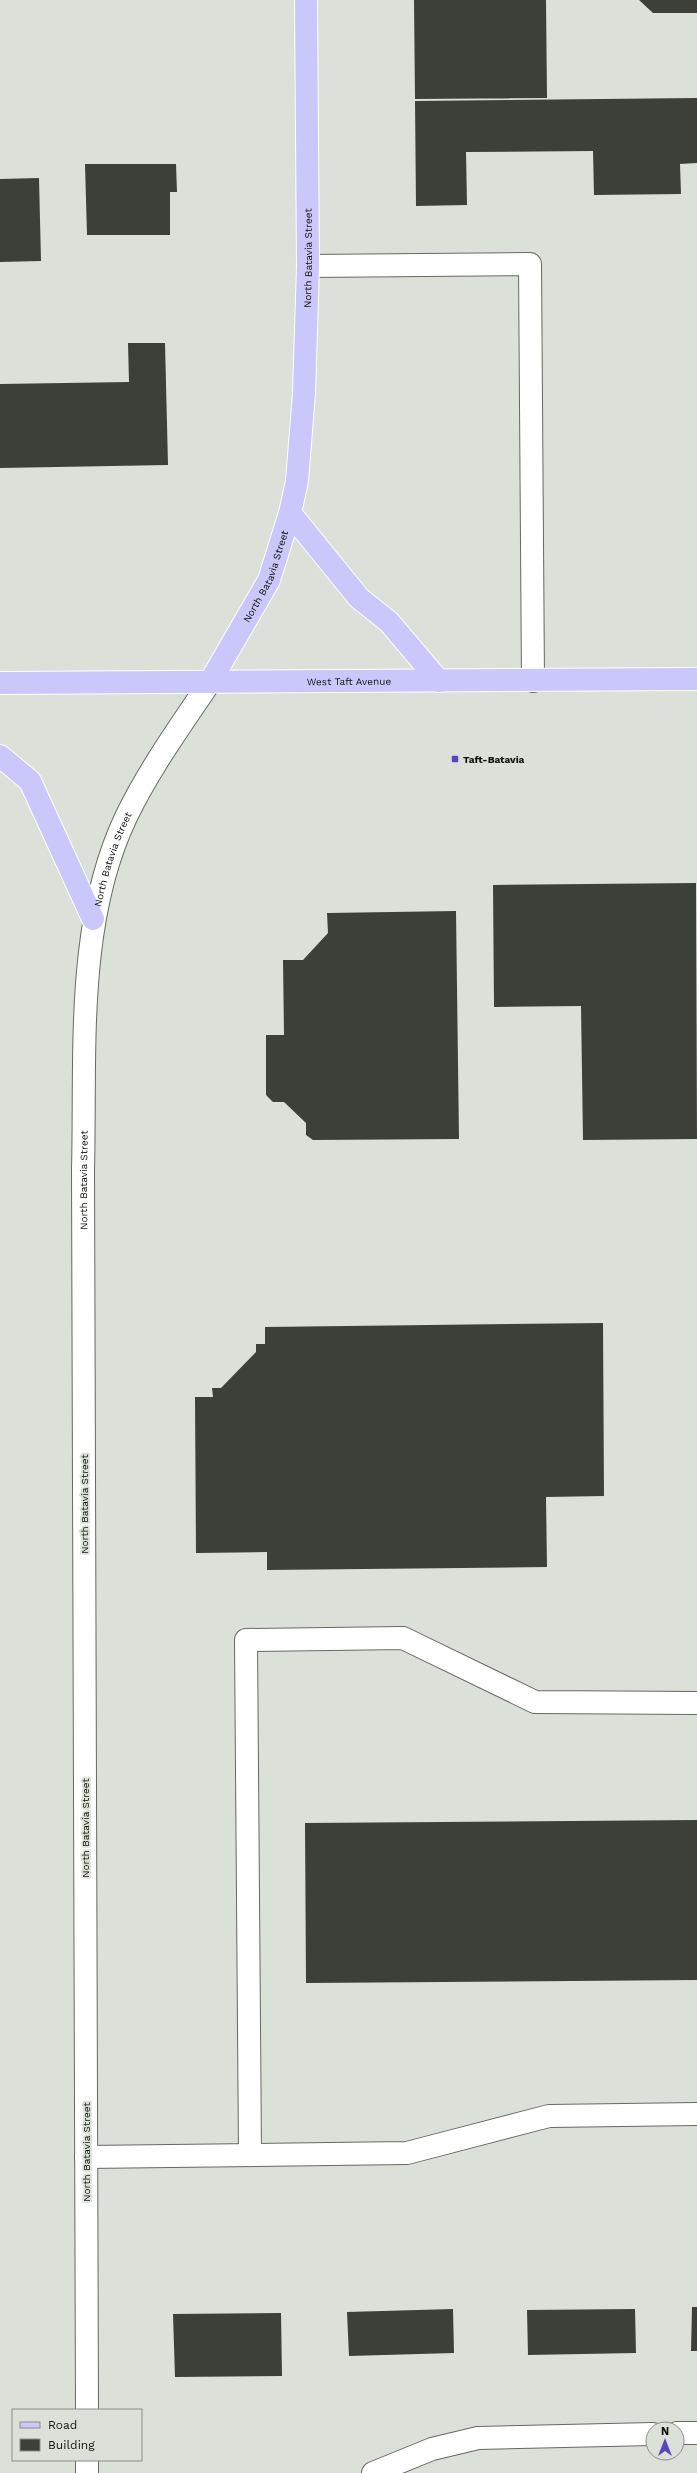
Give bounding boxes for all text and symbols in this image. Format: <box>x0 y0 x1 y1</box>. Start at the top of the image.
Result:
street label: North Batavia Street <box>301 208 314 308</box>
street label: North Batavia Street <box>240 528 290 624</box>
street label: West Taft Avenue <box>307 675 391 687</box>
marker: Taft-Batavia <box>450 754 460 764</box>
place label: Taft-Batavia <box>463 754 525 765</box>
street label: North Batavia Street <box>92 809 134 908</box>
street label: North Batavia Street <box>77 1130 89 1230</box>
street label: North Batavia Street <box>79 1454 90 1554</box>
street label: North Batavia Street <box>80 1778 91 1878</box>
street label: North Batavia Street <box>81 2102 92 2202</box>
legend <box>12 2409 142 2461</box>
text: Road <box>48 2418 77 2432</box>
north arrow <box>645 2421 685 2461</box>
text: N <box>661 2425 669 2438</box>
text: Building <box>48 2438 95 2452</box>

